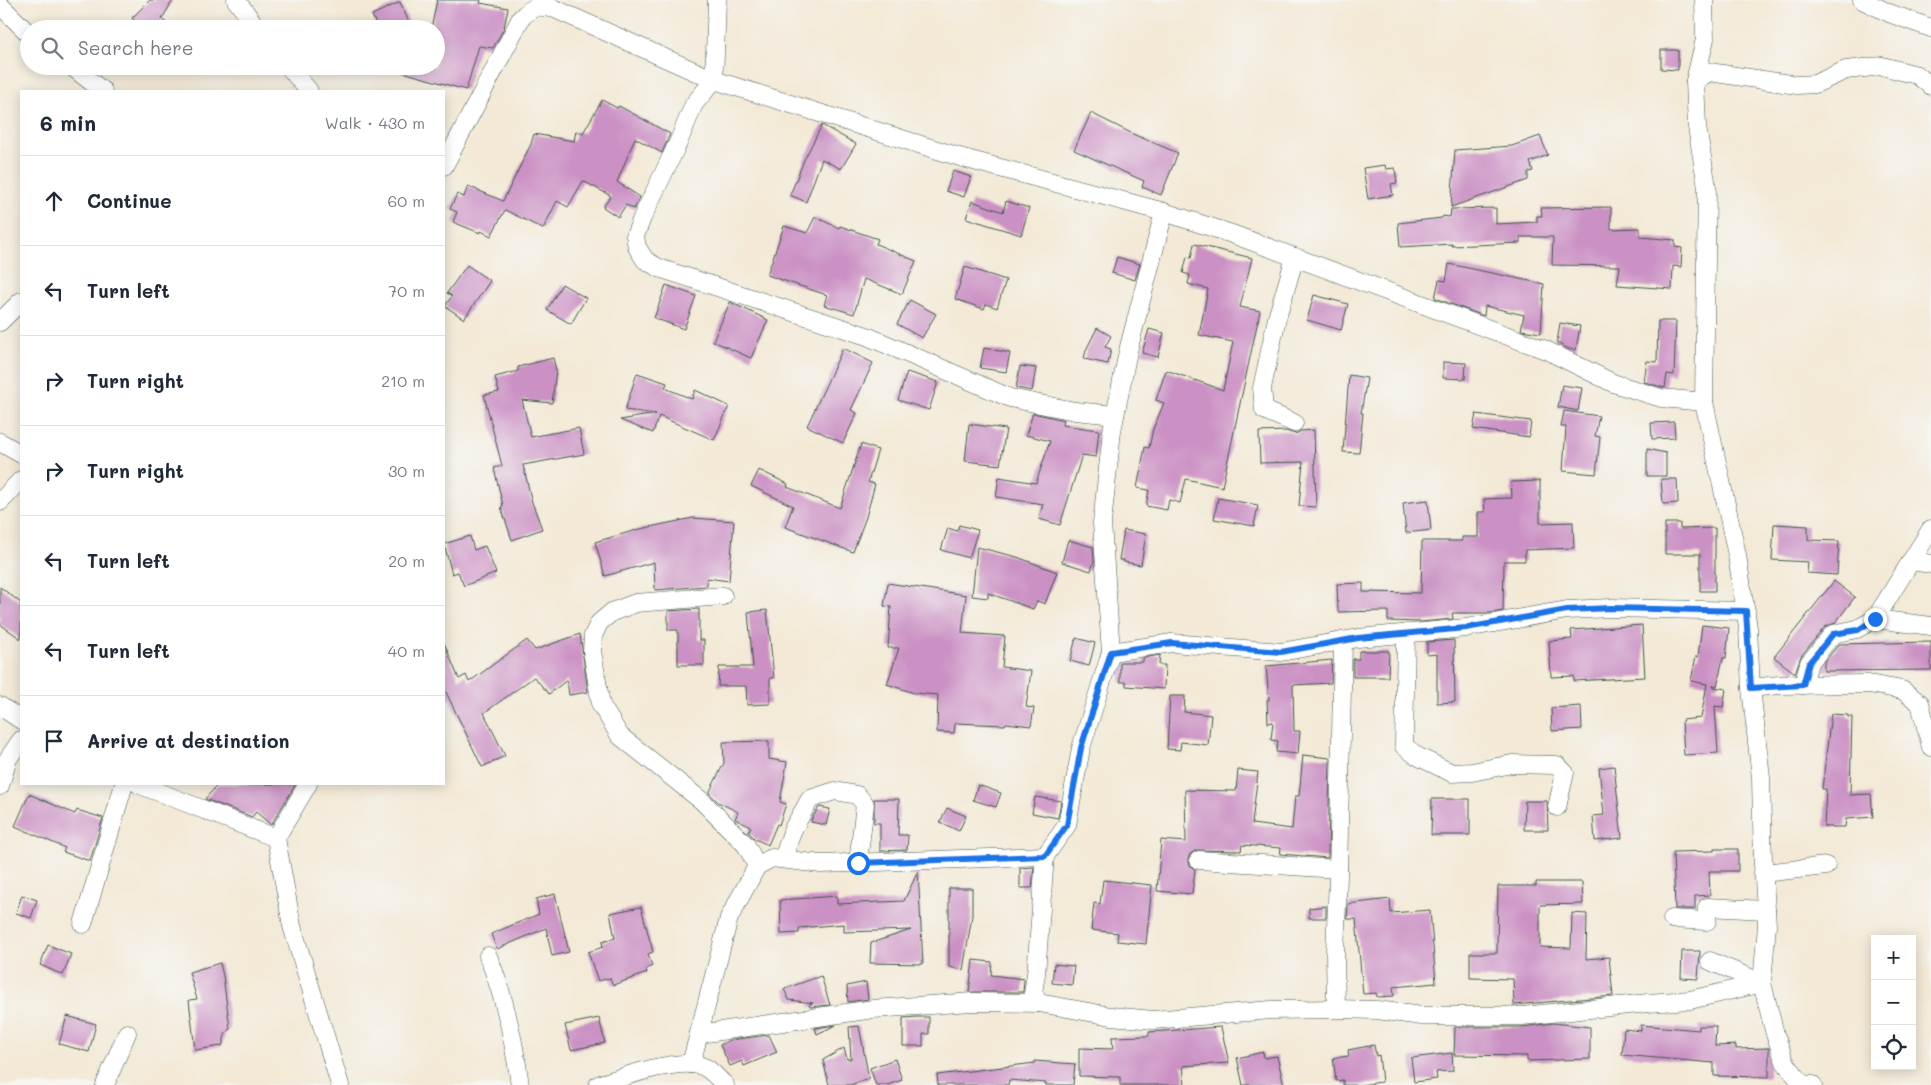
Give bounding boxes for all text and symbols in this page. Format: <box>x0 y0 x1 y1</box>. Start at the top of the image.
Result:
search box <box>20 20 445 75</box>
icon: search <box>38 34 66 62</box>
text: Search here <box>78 35 194 60</box>
text: 6 min <box>40 109 96 136</box>
text: Walk · 430 m <box>325 112 425 133</box>
icon: ahead <box>40 187 68 215</box>
text: Continue <box>87 188 172 213</box>
text: 60 m <box>388 190 425 211</box>
icon: left <box>40 277 68 305</box>
text: Turn left <box>87 278 170 303</box>
text: 70 m <box>388 280 425 301</box>
icon: right <box>40 367 68 395</box>
text: Turn right <box>87 368 184 393</box>
text: 210 m <box>381 370 425 391</box>
icon: right <box>40 457 68 485</box>
text: Turn right <box>87 458 184 483</box>
text: 30 m <box>388 460 425 481</box>
icon: left <box>40 547 68 575</box>
text: Turn left <box>87 548 170 573</box>
text: 20 m <box>388 550 425 571</box>
route end <box>1864 608 1887 631</box>
icon: left <box>40 637 68 665</box>
text: Turn left <box>87 638 170 663</box>
text: 40 m <box>388 640 425 661</box>
icon: arrive <box>40 727 68 755</box>
text: Arrive at destination <box>87 728 290 753</box>
route start <box>847 852 870 875</box>
map controls <box>1871 935 1916 1070</box>
button: + <box>1871 935 1916 980</box>
button: − <box>1871 980 1916 1025</box>
button: locate <box>1871 1025 1916 1070</box>

